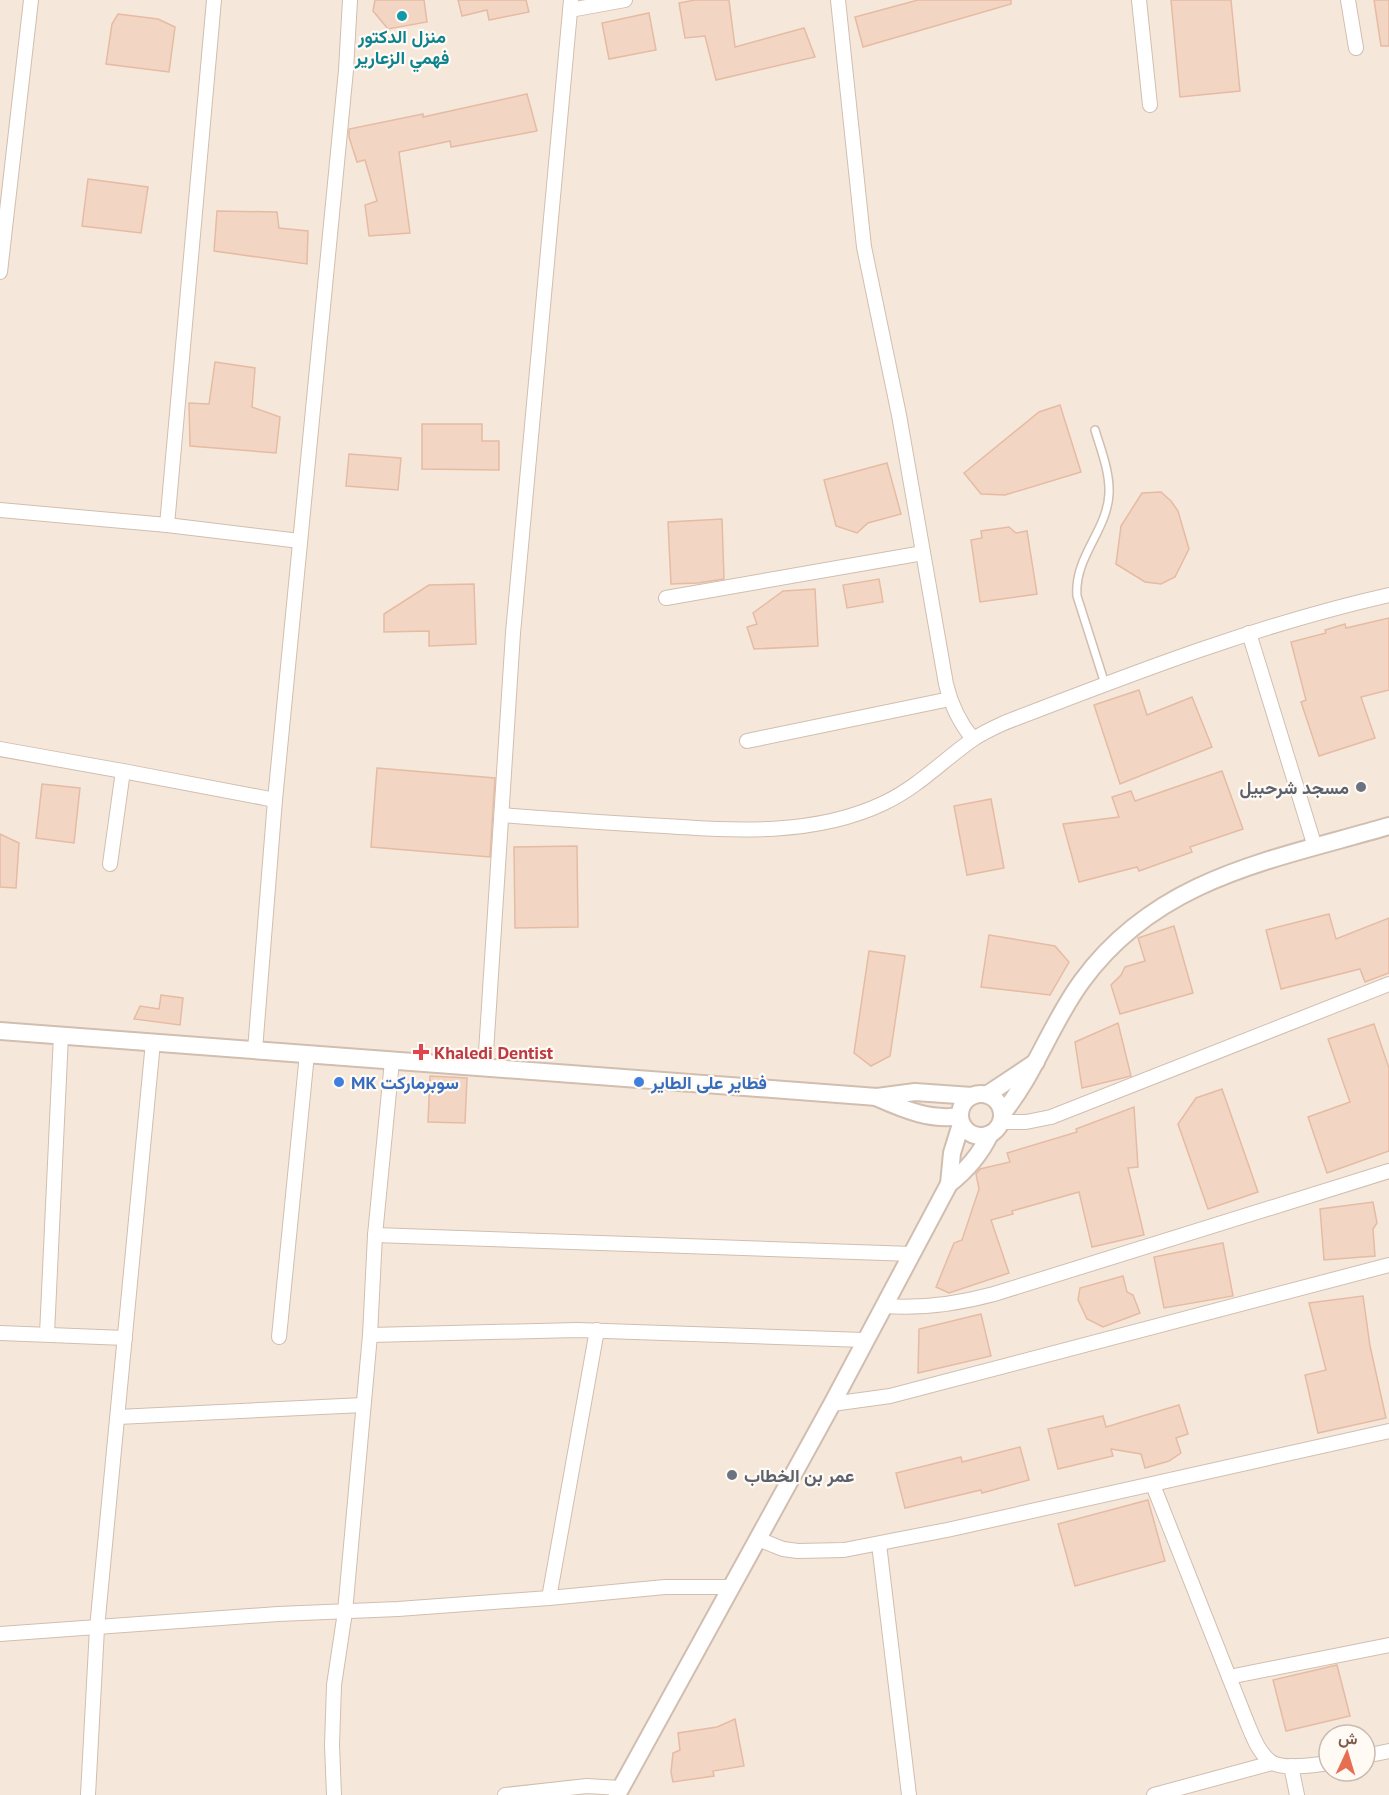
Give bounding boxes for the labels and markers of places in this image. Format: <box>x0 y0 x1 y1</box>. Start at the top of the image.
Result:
marker: منزل الدكتور فهمي الزعارير <box>395 9 409 23</box>
place label: منزل الدكتور فهمي الزعارير <box>354 25 449 73</box>
place label: مسجد شرحبيل <box>1239 776 1349 799</box>
marker: مسجد شرحبيل <box>1354 780 1368 794</box>
place label: Khaledi Dentist <box>434 1041 554 1064</box>
marker: Khaledi Dentist <box>412 1043 430 1061</box>
place label: MK سوبرماركت <box>351 1071 459 1094</box>
place label: فطاير على الطاير <box>650 1071 767 1094</box>
marker: MK سوبرماركت <box>332 1075 346 1089</box>
marker: فطاير على الطاير <box>632 1075 646 1089</box>
place label: عمر بن الخطاب <box>744 1464 854 1487</box>
marker: عمر بن الخطاب <box>725 1468 739 1482</box>

